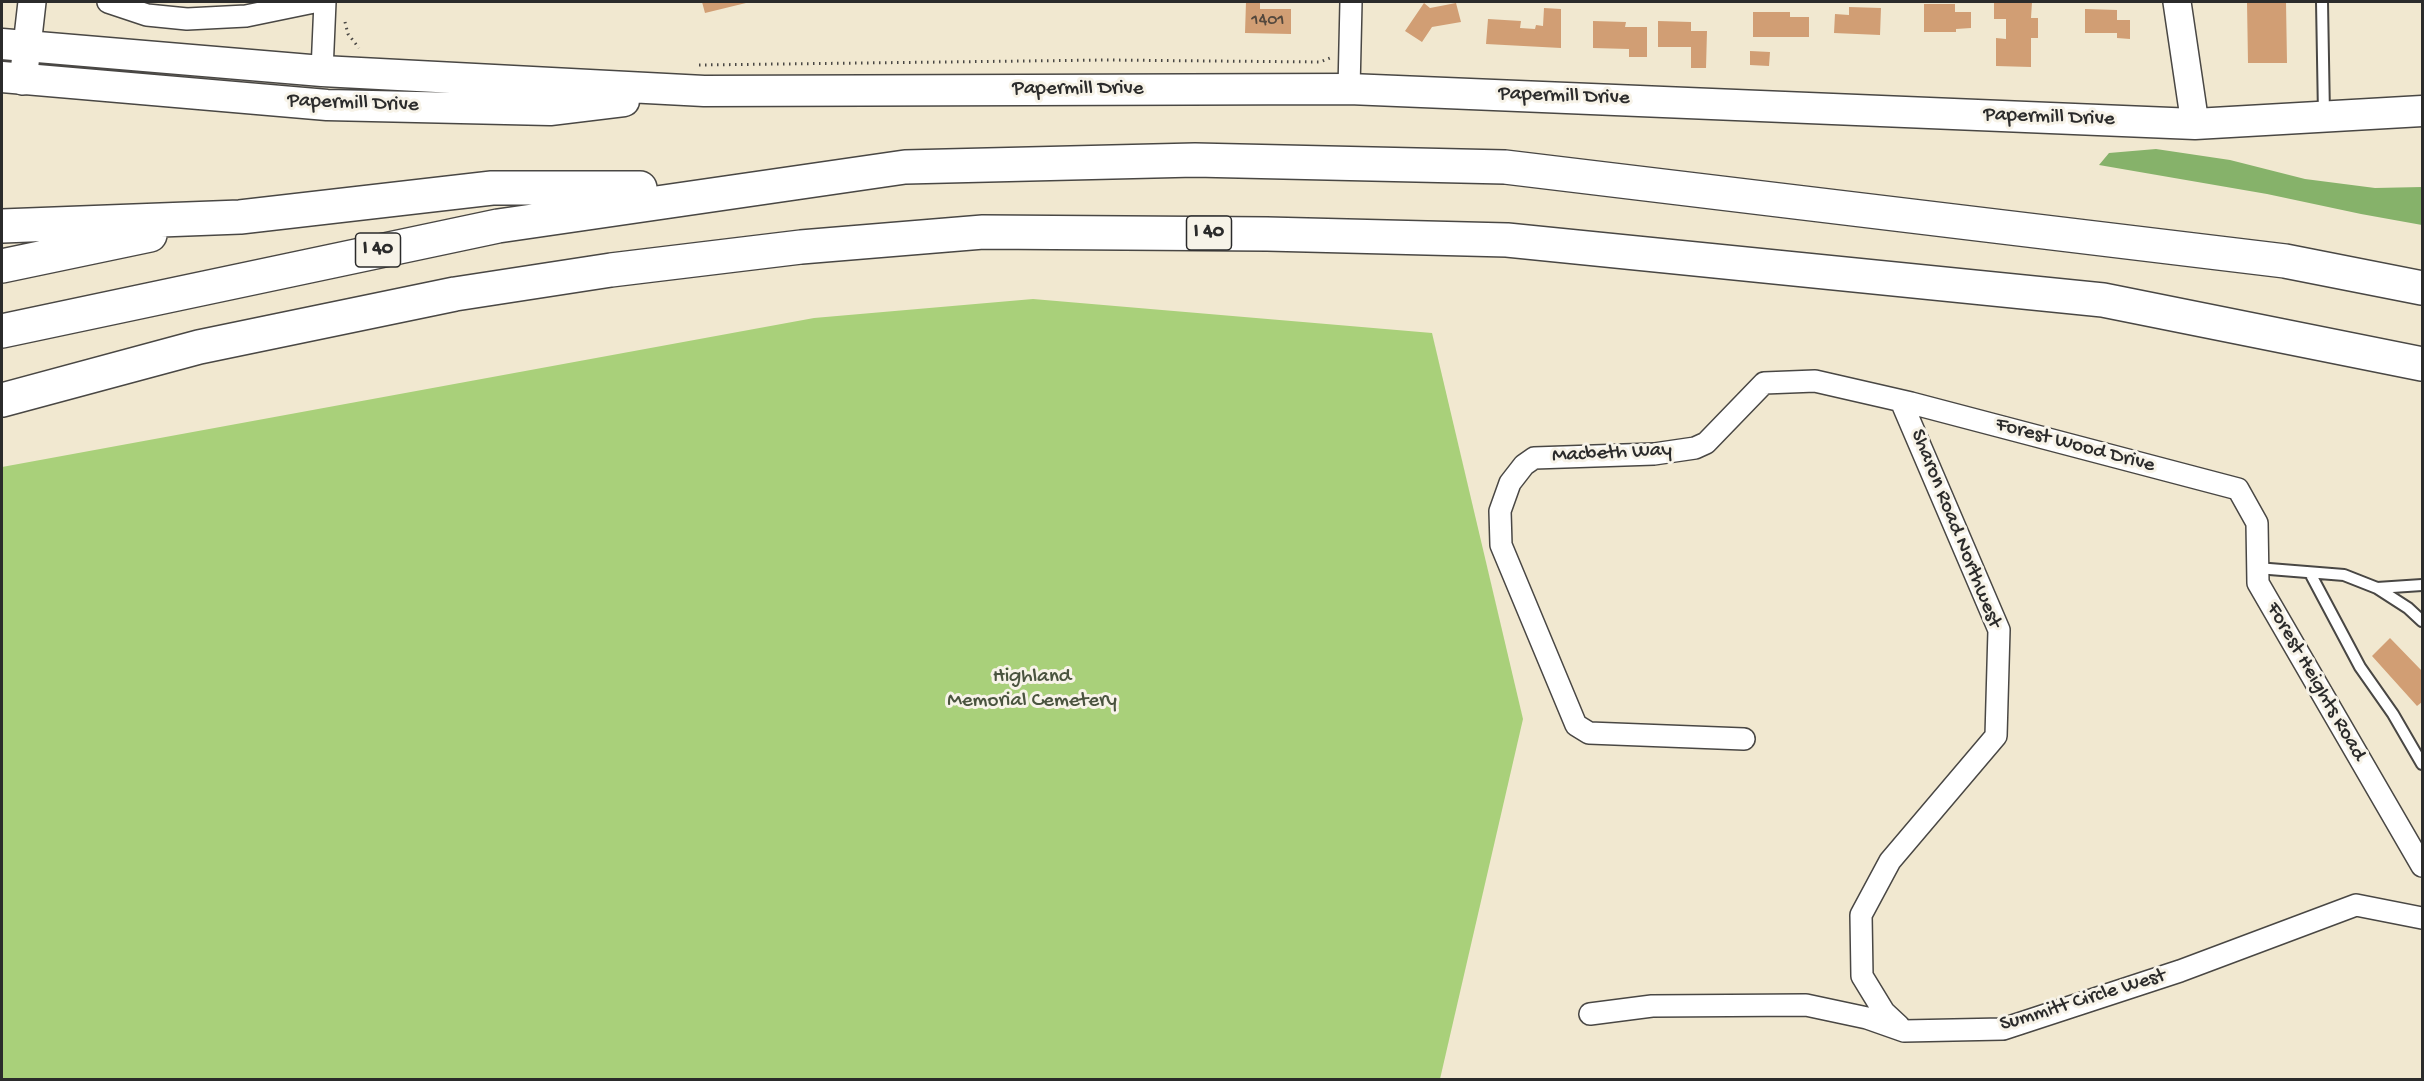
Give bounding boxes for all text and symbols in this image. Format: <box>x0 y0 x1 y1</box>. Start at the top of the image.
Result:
house number: 1401 <box>1251 10 1285 32</box>
street label: Papermill Drive <box>1012 77 1144 103</box>
street label: Papermill Drive <box>1498 82 1630 112</box>
street label: Papermill Drive <box>287 89 419 119</box>
street label: Papermill Drive <box>1983 103 2115 133</box>
road number: I 40 <box>1186 216 1232 250</box>
road number: I 40 <box>356 233 400 267</box>
street label: Forest Wood Drive <box>1993 413 2157 479</box>
street label: Sharon Road Northwest <box>1904 426 2006 632</box>
street label: Macbeth Way <box>1551 438 1673 470</box>
street label: Forest Heights Road <box>2259 598 2371 766</box>
park label: Highland Memorial Cemetery <box>947 665 1117 715</box>
street label: Summitt Circle West <box>1997 964 2169 1038</box>

